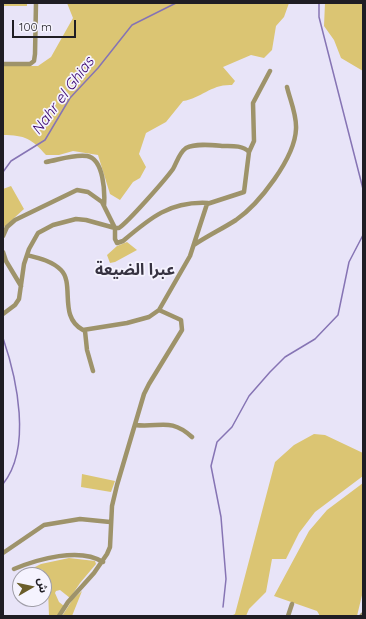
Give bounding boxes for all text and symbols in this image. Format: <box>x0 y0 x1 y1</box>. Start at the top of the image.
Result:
scale bar <box>14 12 78 38</box>
text: 100 m <box>19 19 52 34</box>
water label: Nahr el Ghias <box>28 54 98 138</box>
district label: عبرا الضيعة <box>95 260 175 280</box>
north arrow <box>12 567 52 607</box>
text: ش <box>35 577 51 594</box>

